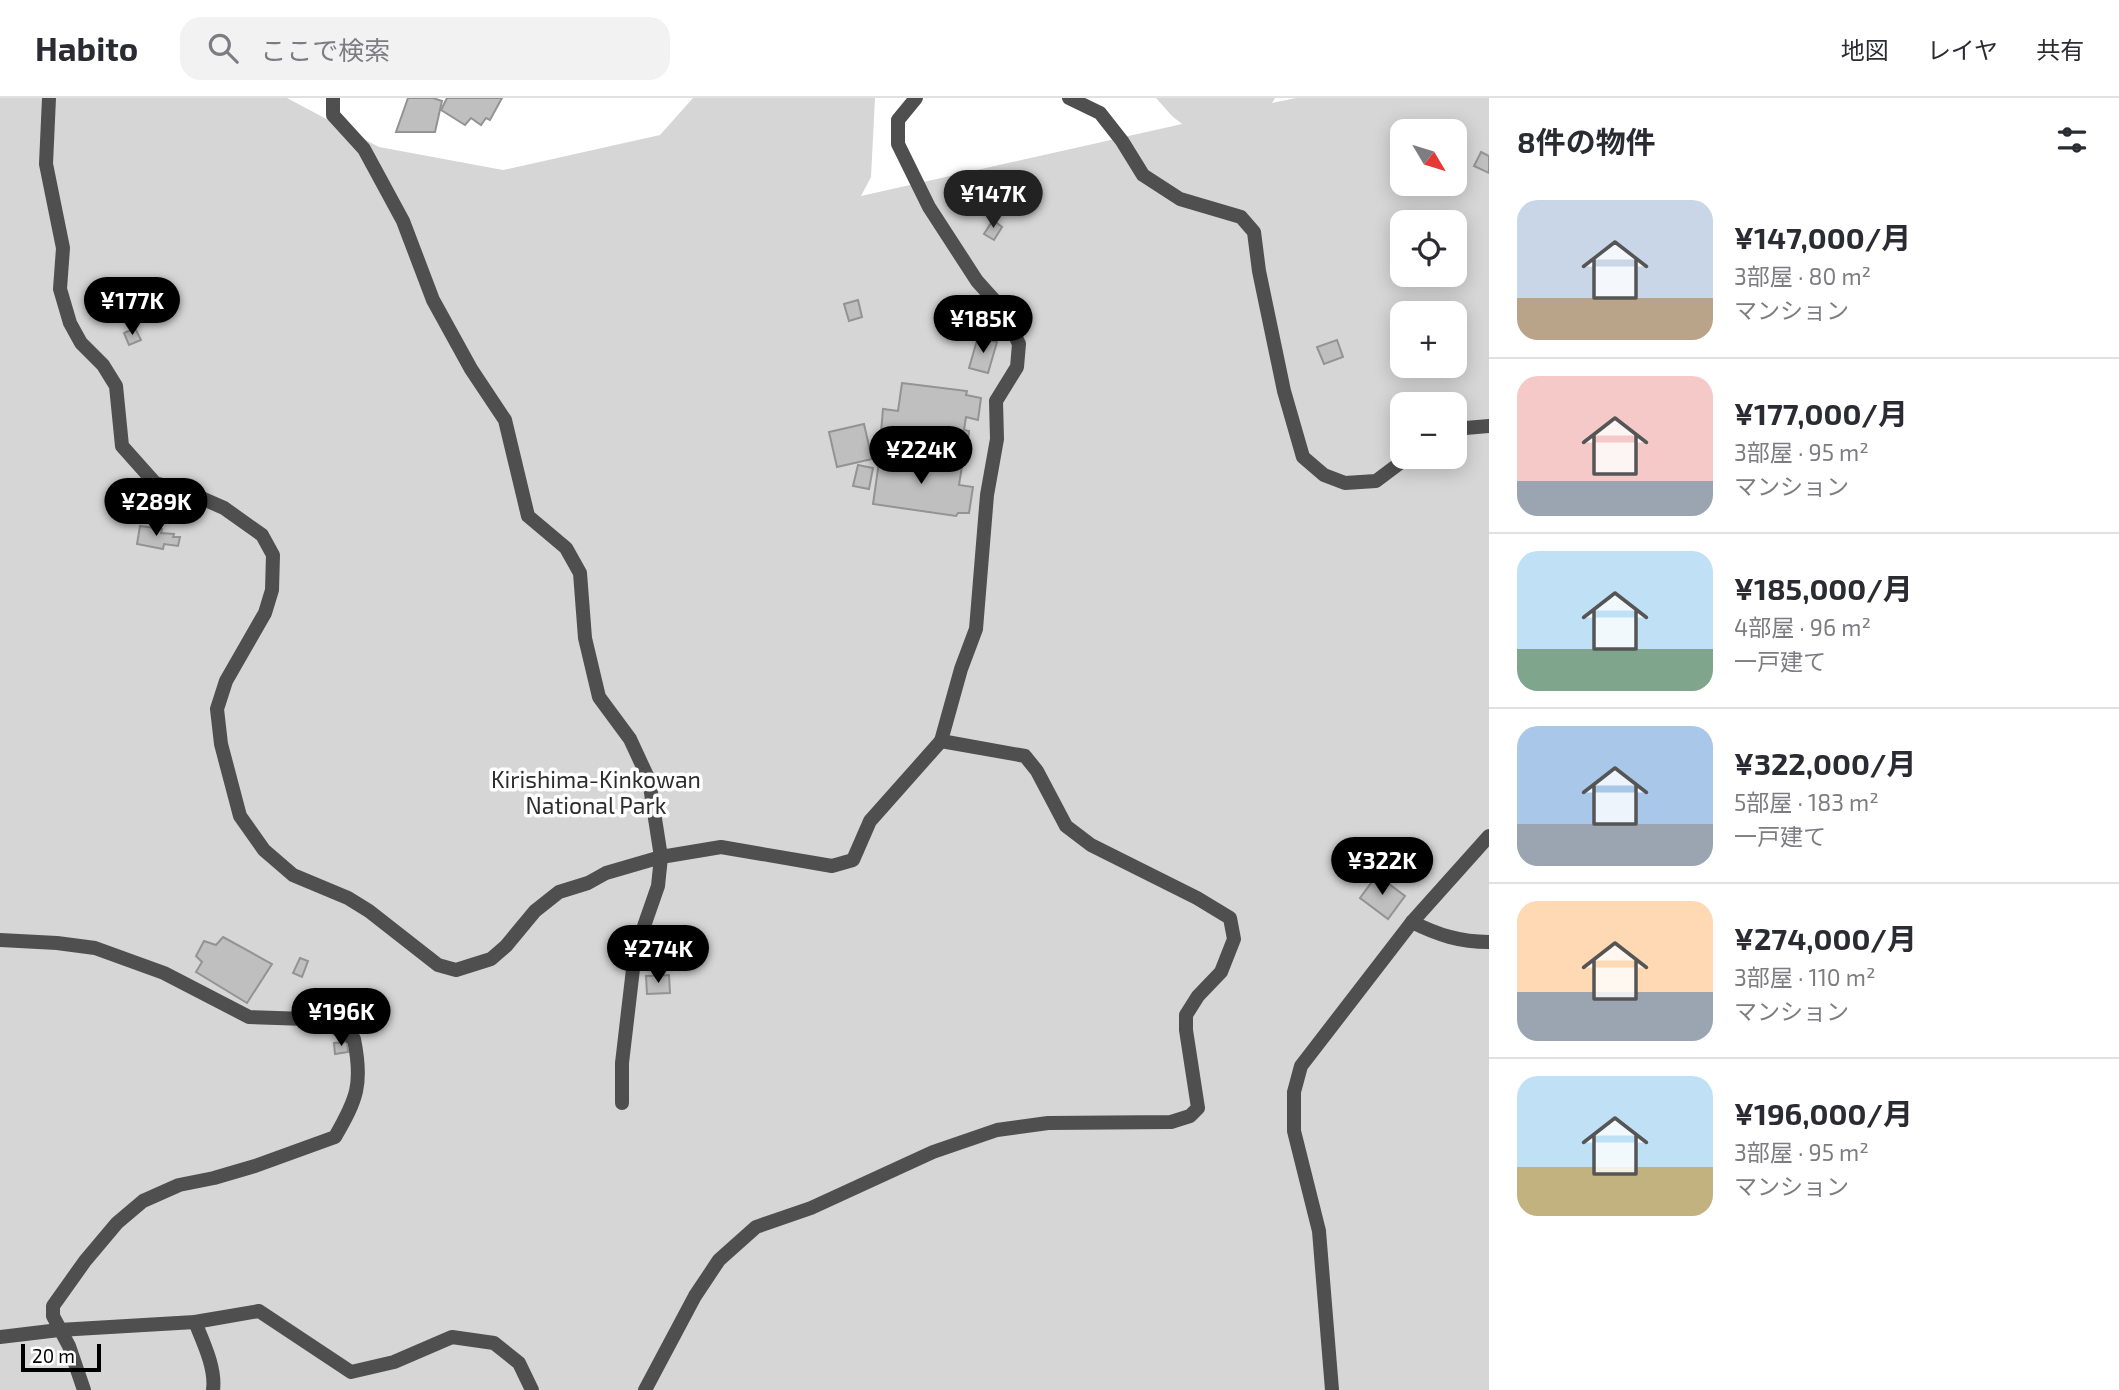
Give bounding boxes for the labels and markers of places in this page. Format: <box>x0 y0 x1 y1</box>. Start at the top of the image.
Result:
pin: ¥147K <box>944 170 1042 230</box>
pin: ¥177K <box>83 278 181 337</box>
pin: ¥185K <box>934 296 1032 355</box>
pin: ¥224K <box>872 426 970 486</box>
pin: ¥289K <box>107 478 205 538</box>
pin: ¥322K <box>1333 838 1431 897</box>
pin: ¥274K <box>609 926 707 985</box>
pin: ¥196K <box>292 988 390 1048</box>

